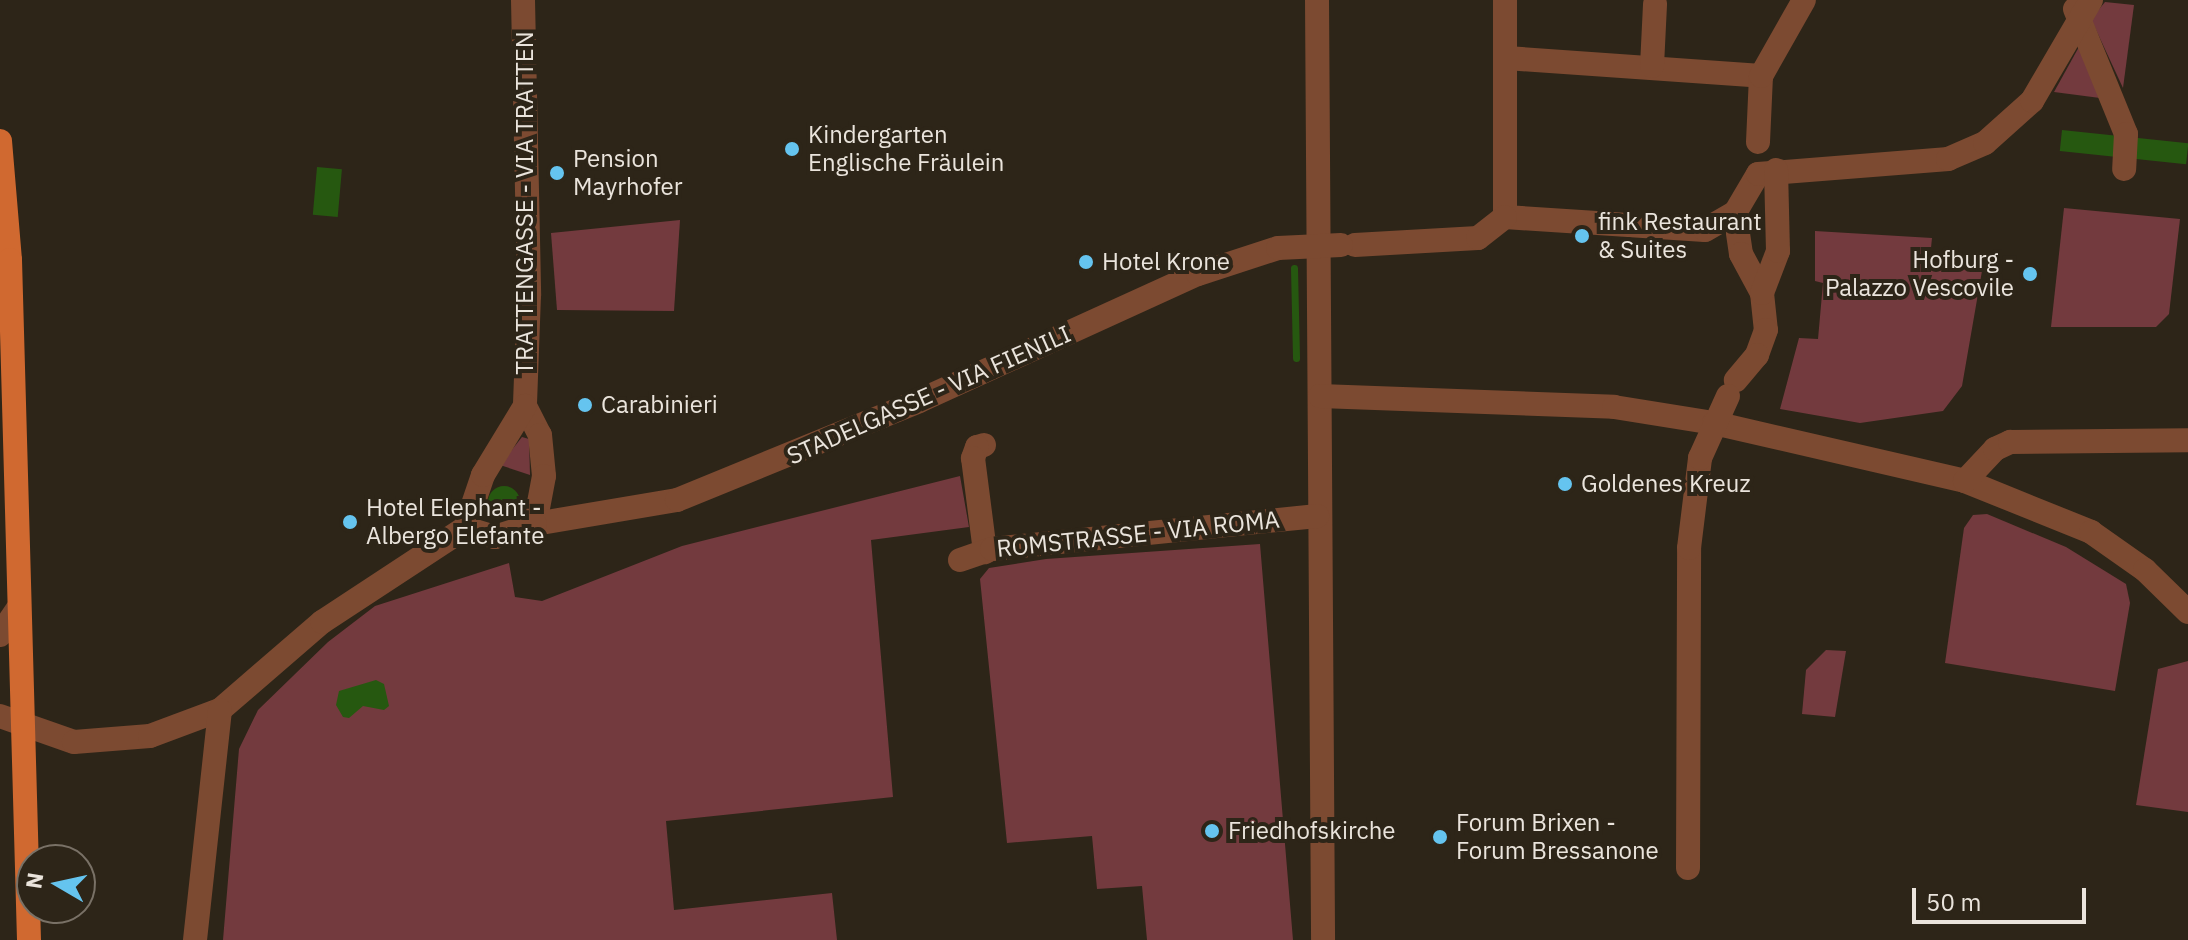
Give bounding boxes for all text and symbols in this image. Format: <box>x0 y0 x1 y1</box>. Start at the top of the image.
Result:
street label: TRATTENGASSE - VIA TRATTEN <box>511 31 539 375</box>
place label: Kindergarten Englische Fräulein <box>808 121 1004 177</box>
marker: Kindergarten Englische Fräulein <box>783 140 801 158</box>
place label: Pension Mayrhofer <box>573 145 683 201</box>
marker: Pension Mayrhofer <box>548 164 566 182</box>
place label: fink Restaurant & Suites <box>1598 208 1762 264</box>
marker: fink Restaurant & Suites <box>1573 227 1591 245</box>
place label: Hofburg - Palazzo Vescovile <box>1825 246 2014 302</box>
place label: Hotel Krone <box>1102 248 1230 276</box>
marker: Hotel Krone <box>1077 253 1095 271</box>
marker: Hofburg - Palazzo Vescovile <box>2021 265 2039 283</box>
street label: STADELGASSE - VIA FIENILI <box>783 319 1075 471</box>
place label: Carabinieri <box>601 391 718 419</box>
marker: Carabinieri <box>576 396 594 414</box>
place label: Goldenes Kreuz <box>1581 470 1751 498</box>
marker: Goldenes Kreuz <box>1556 475 1574 493</box>
place label: Hotel Elephant - Albergo Elefante <box>366 494 544 550</box>
street label: ROMSTRASSE - VIA ROMA <box>995 505 1281 563</box>
marker: Hotel Elephant - Albergo Elefante <box>341 513 359 531</box>
place label: Forum Brixen - Forum Bressanone <box>1456 809 1659 865</box>
place label: Friedhofskirche <box>1228 817 1395 845</box>
marker: Friedhofskirche <box>1203 822 1221 840</box>
marker: Forum Brixen - Forum Bressanone <box>1431 828 1449 846</box>
north arrow <box>16 844 96 924</box>
text: N <box>18 870 49 891</box>
scale bar <box>1916 872 2090 922</box>
text: 50 m <box>1926 886 1981 918</box>

